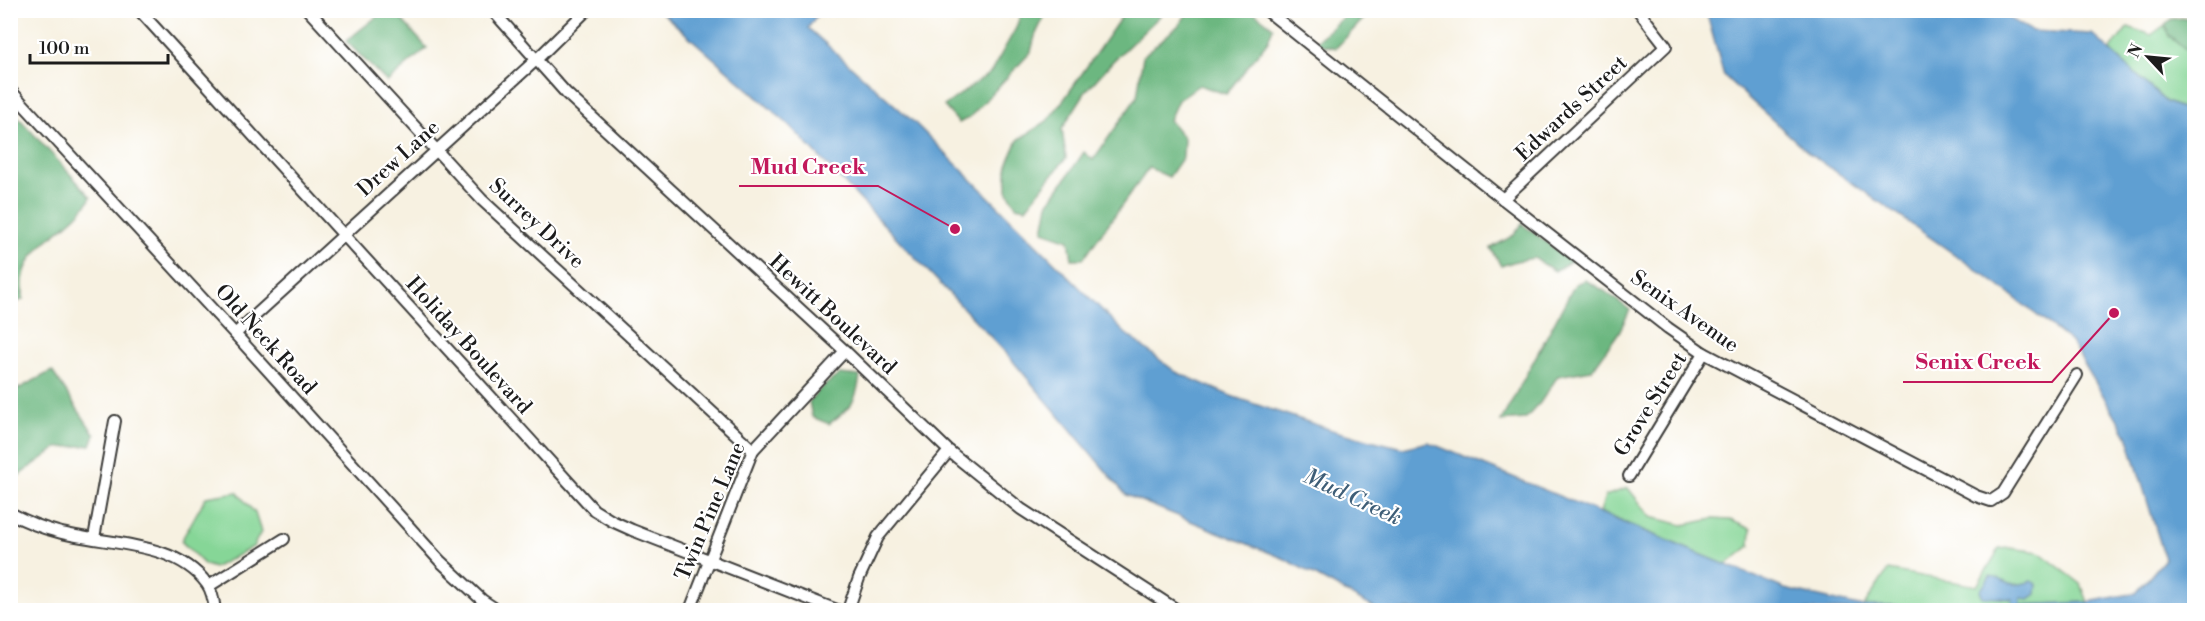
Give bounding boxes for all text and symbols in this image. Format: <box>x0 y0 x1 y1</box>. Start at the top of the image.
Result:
scale bar <box>30 27 168 65</box>
north arrow <box>2118 27 2178 87</box>
text: 100 m <box>39 37 90 60</box>
text: N <box>2124 40 2147 61</box>
street label: Edwards Street <box>1510 50 1633 167</box>
street label: Drew Lane <box>352 115 445 203</box>
callout: Mud Creek <box>739 146 878 186</box>
text: Mud Creek <box>750 154 866 181</box>
street label: Surrey Drive <box>483 173 589 274</box>
street label: Hewitt Boulevard <box>763 249 902 380</box>
street label: Senix Avenue <box>1625 265 1744 359</box>
street label: Holiday Boulevard <box>400 272 537 420</box>
street label: Old Neck Road <box>209 279 322 400</box>
callout: Senix Creek <box>1903 342 2052 382</box>
street label: Grove Street <box>1609 347 1693 461</box>
text: Senix Creek <box>1916 349 2041 376</box>
street label: Twin Pine Lane <box>670 438 752 584</box>
water label: Mud Creek <box>1299 463 1406 532</box>

